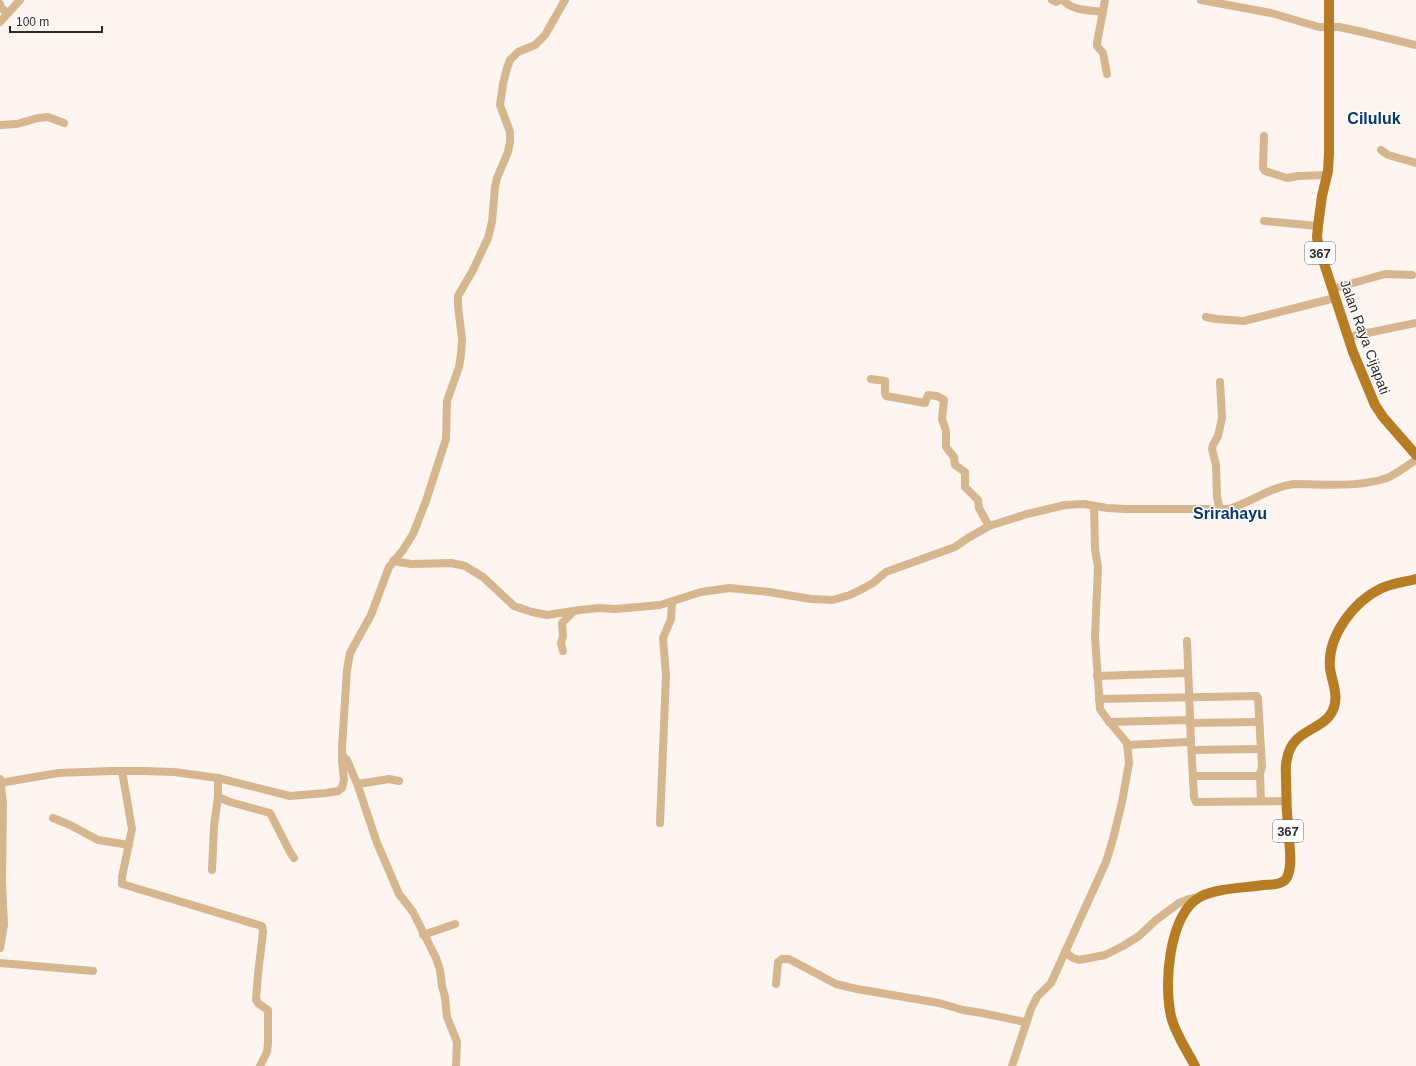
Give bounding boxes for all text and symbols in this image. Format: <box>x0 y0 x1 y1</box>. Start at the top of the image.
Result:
scale bar <box>10 8 102 34</box>
text: 100 m <box>16 15 49 29</box>
district label: Ciluluk <box>1347 110 1401 127</box>
road number: 367 <box>1305 242 1335 264</box>
street label: Jalan Raya Cijapati <box>1337 278 1393 396</box>
district label: Srirahayu <box>1193 505 1267 522</box>
road number: 367 <box>1273 820 1303 842</box>

